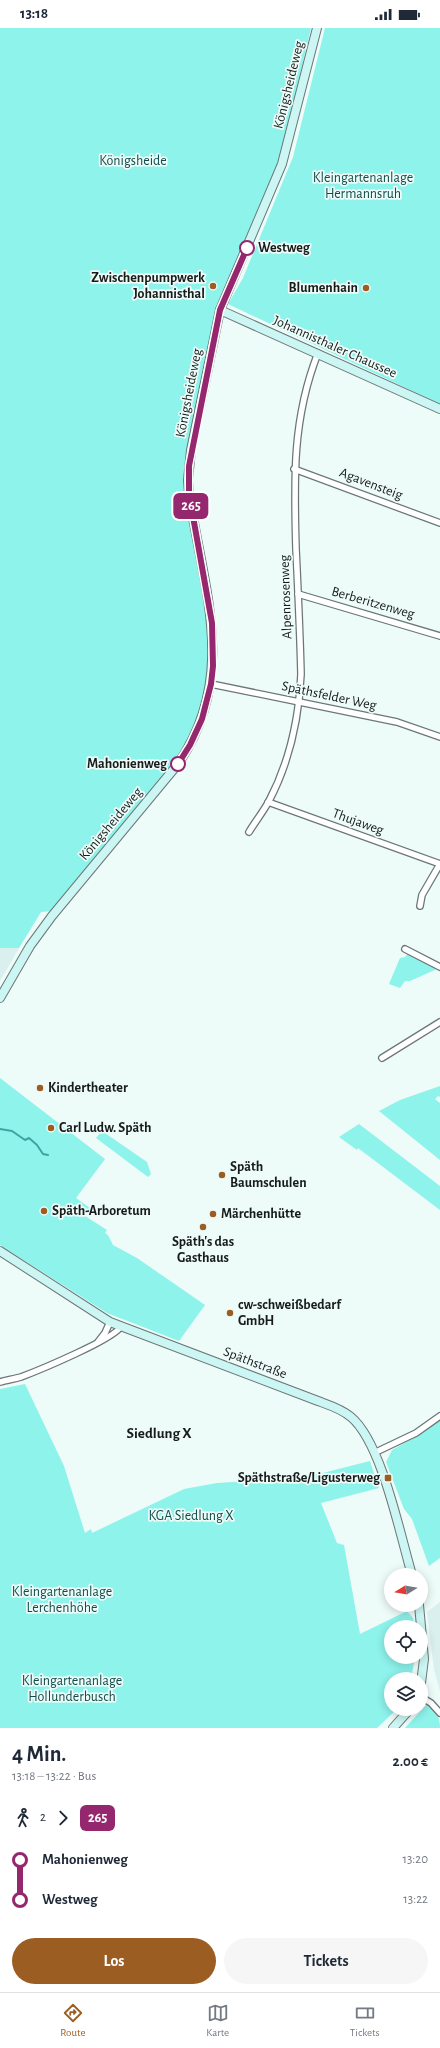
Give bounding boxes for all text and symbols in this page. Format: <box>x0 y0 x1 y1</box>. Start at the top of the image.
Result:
text: 13:18 <box>20 6 48 21</box>
street label: Königsheideweg <box>271 40 307 130</box>
park label: Königsheide <box>99 154 167 168</box>
park label: Kleingartenanlage Hermannsruh <box>313 171 413 201</box>
marker: Westweg <box>239 240 255 256</box>
place label: Westweg <box>258 241 311 255</box>
place label: Zwischenpumpwerk Johannisthal <box>91 271 205 301</box>
marker: Zwischenpumpwerk Johannisthal <box>208 281 218 291</box>
place label: Blumenhain <box>288 281 358 295</box>
marker: Blumenhain <box>361 283 371 293</box>
street label: Johannisthaler Chaussee <box>271 313 399 381</box>
street label: Königsheideweg <box>174 347 204 438</box>
street label: Agavensteig <box>337 466 405 503</box>
line badge: 265 <box>168 493 214 519</box>
text: 265 <box>181 499 201 513</box>
street label: Alpenrosenweg <box>278 554 294 639</box>
street label: Berberitzenweg <box>330 584 416 622</box>
street label: Späthsfelder Weg <box>280 679 378 713</box>
marker: Mahonienweg <box>170 756 186 772</box>
place label: Mahonienweg <box>87 757 168 771</box>
street label: Königsheideweg <box>77 785 145 863</box>
street label: Thujaweg <box>330 806 386 838</box>
place label: Kindertheater <box>48 1081 128 1095</box>
marker: Kindertheater <box>35 1083 45 1093</box>
place label: Carl Ludw. Späth <box>59 1121 151 1135</box>
marker: Carl Ludw. Späth <box>46 1123 56 1133</box>
place label: Späth Baumschulen <box>230 1160 307 1190</box>
marker: Späth Baumschulen <box>217 1170 227 1180</box>
place label: Späth-Arboretum <box>52 1204 151 1218</box>
marker: Späth-Arboretum <box>39 1206 49 1216</box>
place label: Märchenhütte <box>221 1207 301 1221</box>
marker: Märchenhütte <box>208 1209 218 1219</box>
marker: Späth's das Gasthaus <box>198 1222 208 1232</box>
place label: Späth's das Gasthaus <box>172 1235 234 1265</box>
place label: cw-schweißbedarf GmbH <box>238 1298 342 1328</box>
marker: cw-schweißbedarf GmbH <box>225 1308 235 1318</box>
street label: Späthstraße <box>221 1345 289 1381</box>
district label: Siedlung X <box>126 1426 192 1441</box>
place label: Späthstraße/Ligusterweg <box>238 1471 381 1485</box>
marker: Späthstraße/Ligusterweg <box>383 1473 393 1483</box>
park label: KGA Siedlung X <box>149 1509 234 1523</box>
north arrow <box>384 1568 428 1612</box>
map controls <box>384 1568 428 1716</box>
park label: Kleingartenanlage Lerchenhöhe <box>12 1585 112 1615</box>
button: locate <box>384 1620 428 1664</box>
button: layers <box>384 1672 428 1716</box>
park label: Kleingartenanlage Hollunderbusch <box>22 1674 122 1704</box>
text: 4 Min. <box>12 1743 66 1765</box>
text: 2.00 € <box>393 1754 428 1769</box>
text: 13:18 – 13:22 · Bus <box>12 1770 96 1783</box>
icon: walk <box>12 1807 34 1829</box>
icon: forward <box>52 1807 74 1829</box>
text: 2 <box>40 1811 46 1824</box>
text: 265 <box>88 1811 107 1825</box>
text: Mahonienweg <box>42 1852 128 1867</box>
text: 13:20 <box>402 1853 428 1866</box>
text: Westweg <box>42 1892 97 1907</box>
text: 13:22 <box>403 1893 428 1906</box>
button: Los <box>12 1938 216 1984</box>
button: Tickets <box>224 1938 428 1984</box>
tab: Route <box>60 2002 86 2039</box>
tab: Karte <box>206 2002 229 2039</box>
tab: Tickets <box>350 2002 380 2039</box>

